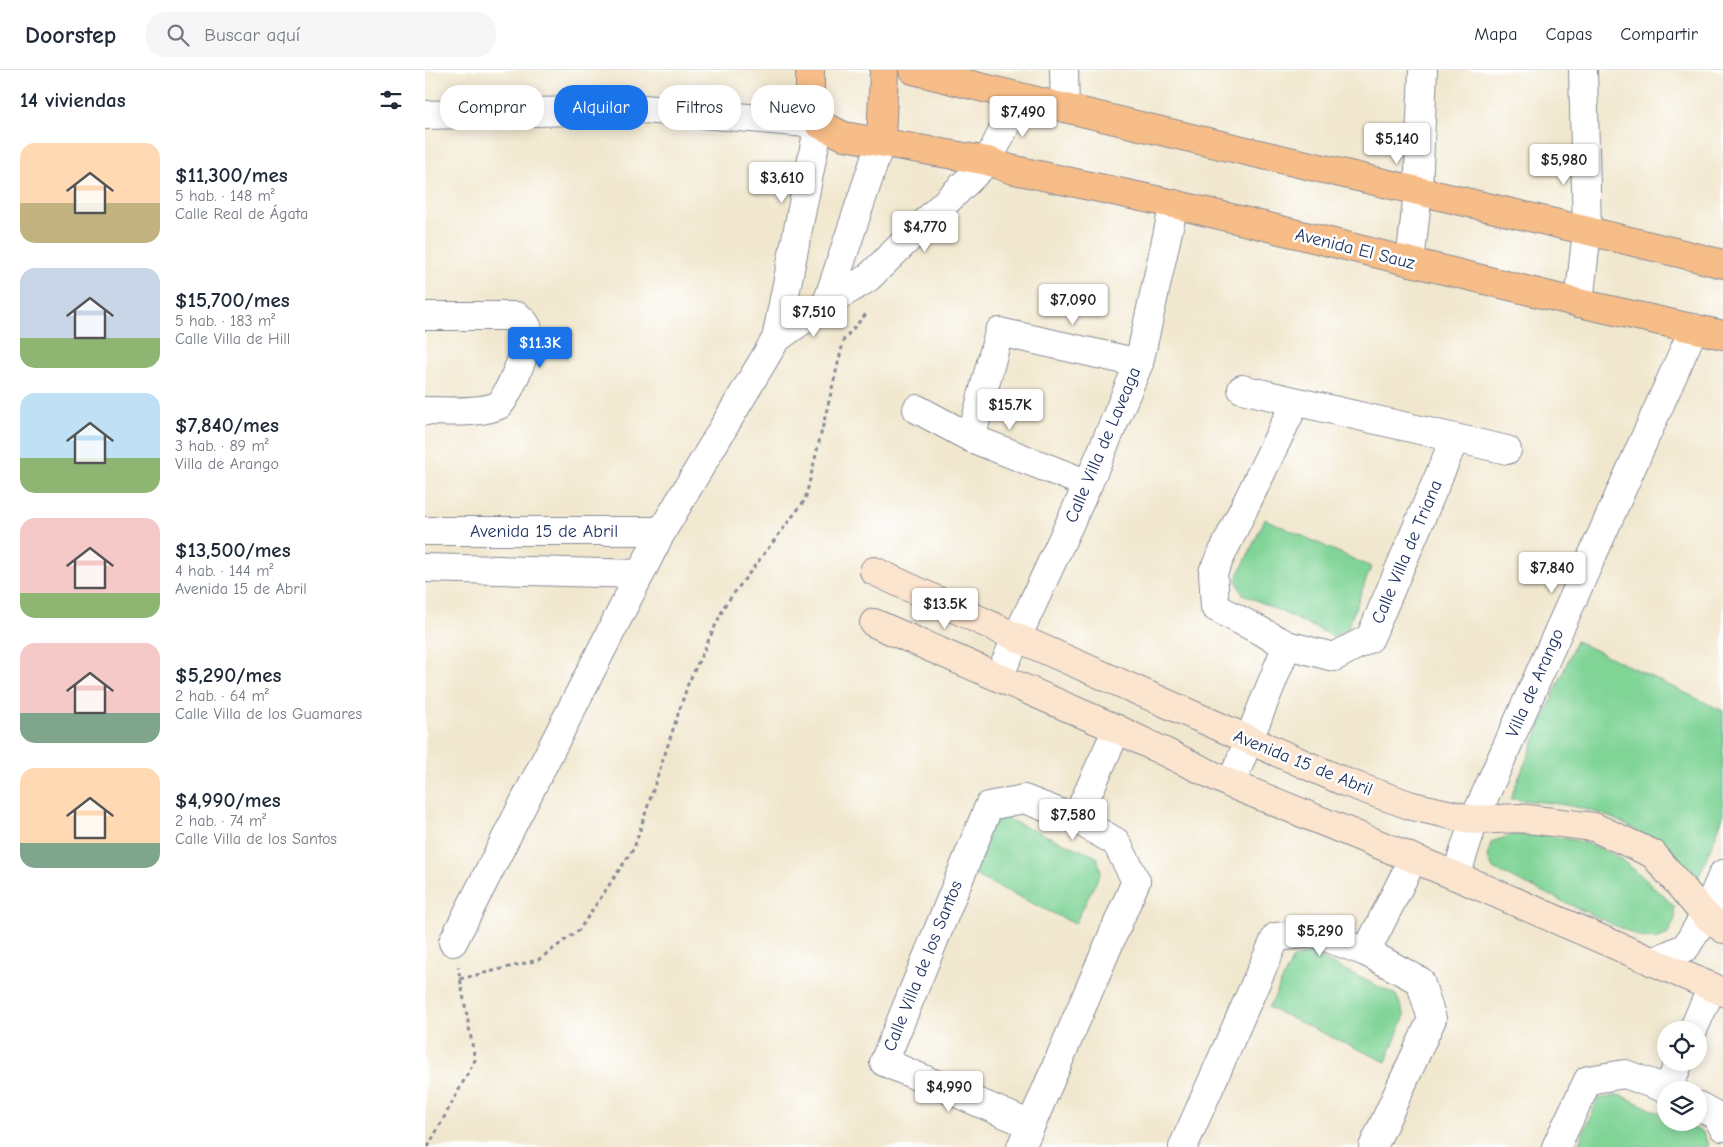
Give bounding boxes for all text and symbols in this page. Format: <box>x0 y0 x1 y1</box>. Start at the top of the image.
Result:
search box <box>146 12 496 57</box>
text: Doorstep <box>25 21 116 49</box>
icon: search <box>164 21 192 49</box>
text: Buscar aquí <box>204 24 300 46</box>
text: Mapa <box>1474 24 1517 45</box>
text: Capas <box>1545 24 1592 45</box>
text: Compartir <box>1620 24 1698 45</box>
chip: Comprar <box>440 85 544 130</box>
chip: Alquilar <box>554 85 648 130</box>
chip: Filtros <box>658 85 741 130</box>
chip: Nuevo <box>751 85 834 130</box>
icon: filters <box>377 86 405 114</box>
text: 14 viviendas <box>20 88 126 112</box>
pin: $7,490 <box>982 96 1064 138</box>
text: $7,490 <box>1001 103 1045 121</box>
pin: $5,140 <box>1356 122 1438 165</box>
text: $5,140 <box>1375 130 1419 148</box>
pin: $5,980 <box>1523 144 1605 186</box>
text: $5,980 <box>1541 151 1587 169</box>
pin: $3,610 <box>741 162 823 204</box>
icon: home <box>60 163 120 223</box>
text: $11,300/mes <box>175 163 288 187</box>
text: $3,610 <box>760 169 804 187</box>
text: 5 hab. · 148 m² <box>175 187 275 205</box>
text: Calle Real de Ágata <box>175 205 308 223</box>
pin: $4,770 <box>884 210 966 253</box>
text: $4,770 <box>903 218 947 236</box>
street label: Avenida El Sauz <box>1293 224 1417 274</box>
pin: $7,090 <box>1032 284 1114 326</box>
icon: home <box>60 288 120 348</box>
text: $15,700/mes <box>175 288 290 312</box>
text: $7,090 <box>1050 291 1096 309</box>
pin: $7,510 <box>773 296 855 338</box>
text: $7,510 <box>792 303 836 321</box>
text: 5 hab. · 183 m² <box>175 312 275 330</box>
pin: $11.3K <box>499 326 581 369</box>
text: Calle Villa de Hill <box>175 330 290 348</box>
text: $11.3K <box>519 334 561 352</box>
street label: Calle Villa de Laveaga <box>1061 364 1145 526</box>
pin: $15.7K <box>969 388 1051 431</box>
text: $15.7K <box>988 396 1032 414</box>
icon: home <box>60 413 120 473</box>
text: $7,840/mes <box>175 413 279 437</box>
text: 3 hab. · 89 m² <box>175 437 269 455</box>
text: Villa de Arango <box>175 455 279 473</box>
street label: Calle Villa de Triana <box>1367 477 1447 627</box>
street label: Avenida 15 de Abril <box>470 521 618 542</box>
icon: home <box>60 538 120 598</box>
text: $13,500/mes <box>175 538 291 562</box>
pin: $7,840 <box>1511 552 1593 594</box>
text: $7,840 <box>1530 559 1574 577</box>
text: 4 hab. · 144 m² <box>175 562 273 580</box>
text: Avenida 15 de Abril <box>175 580 307 598</box>
pin: $13.5K <box>904 588 986 630</box>
text: $13.5K <box>923 595 967 613</box>
street label: Villa de Arango <box>1502 625 1568 741</box>
icon: home <box>60 663 120 723</box>
text: $5,290/mes <box>175 663 281 687</box>
text: 2 hab. · 64 m² <box>175 687 269 705</box>
text: Calle Villa de los Guamares <box>175 705 362 723</box>
street label: Avenida 15 de Abril <box>1230 725 1376 801</box>
icon: home <box>60 788 120 848</box>
text: $4,990/mes <box>175 788 281 812</box>
pin: $7,580 <box>1032 798 1114 841</box>
text: $7,580 <box>1050 806 1096 824</box>
text: 2 hab. · 74 m² <box>175 812 266 830</box>
text: Calle Villa de los Santos <box>175 830 337 848</box>
street label: Calle Villa de los Santos <box>879 878 967 1054</box>
pin: $5,290 <box>1279 914 1361 957</box>
text: $5,290 <box>1297 922 1343 940</box>
map controls <box>1657 1021 1707 1131</box>
button: locate <box>1657 1021 1707 1071</box>
pin: $4,990 <box>908 1070 990 1113</box>
text: $4,990 <box>926 1078 972 1096</box>
button: layers <box>1657 1081 1707 1131</box>

